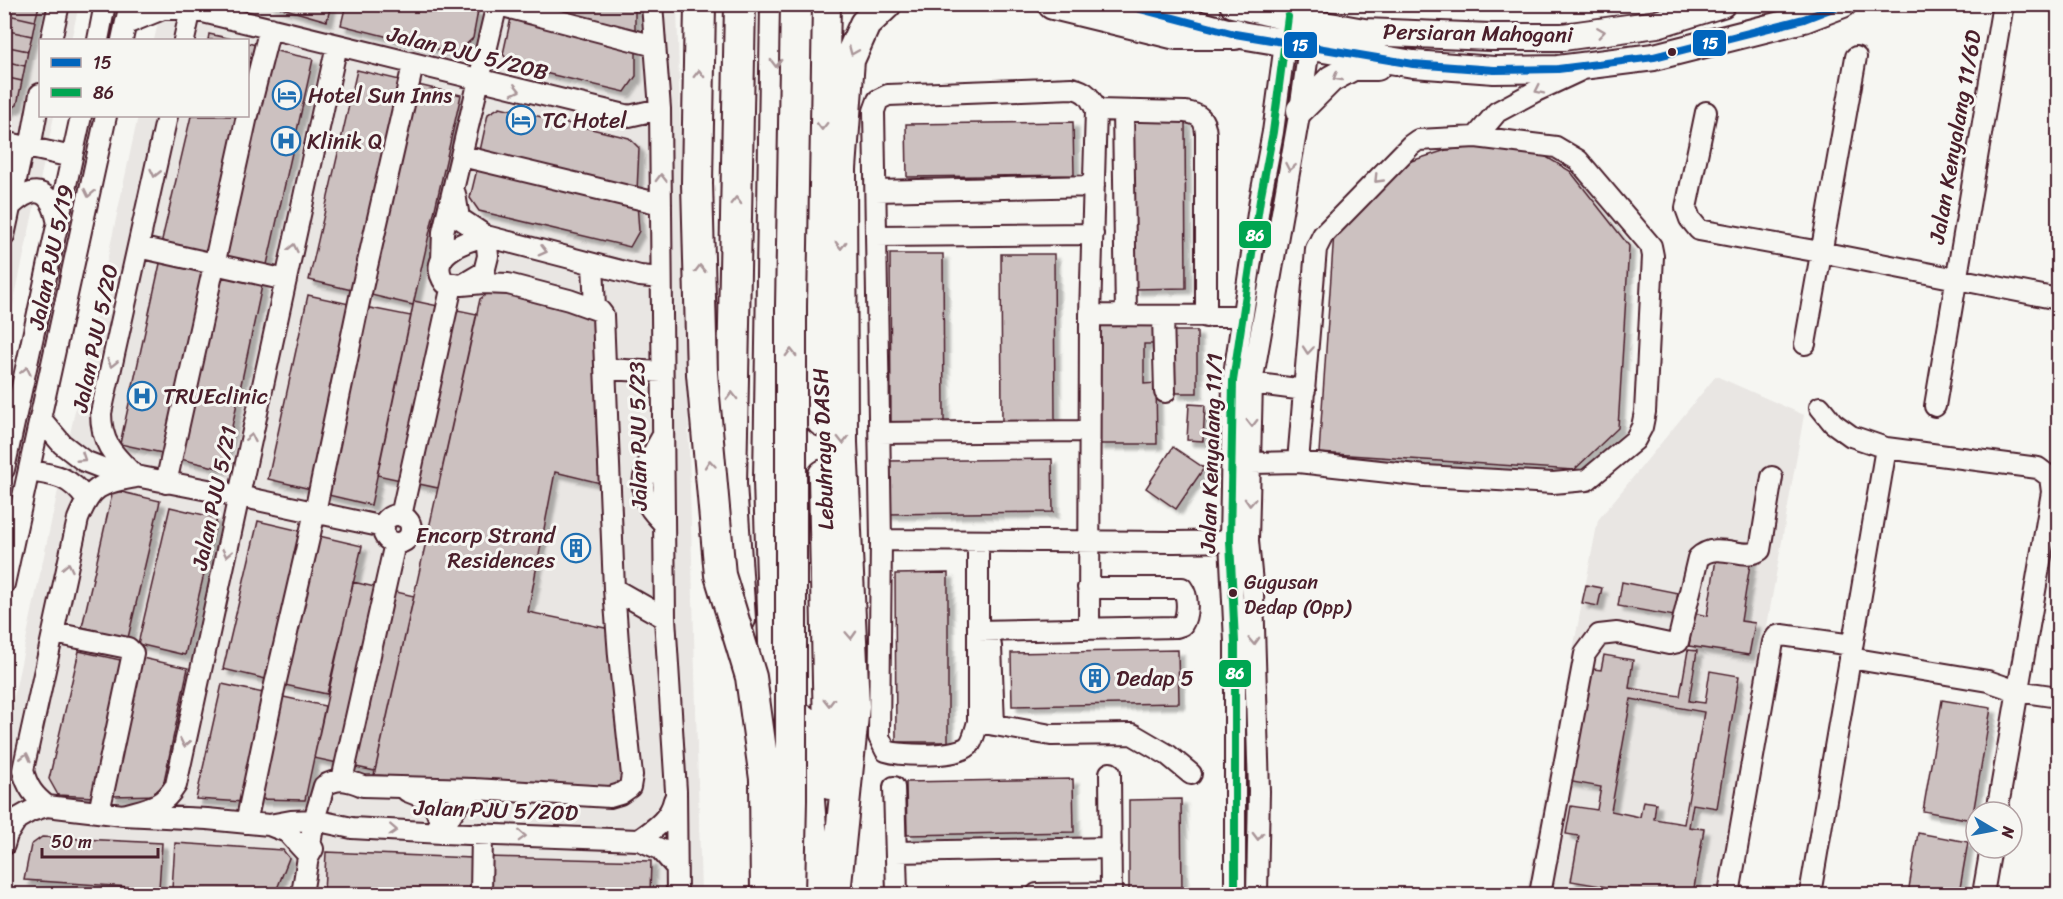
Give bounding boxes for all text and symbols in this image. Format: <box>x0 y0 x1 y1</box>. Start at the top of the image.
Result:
street label: Persiaran Mahogani <box>1383 12 1574 54</box>
street label: Jalan PJU 5/20B <box>382 14 553 92</box>
one-way arrow <box>1597 26 1606 39</box>
street label: Jalan Kenyalang 11/6D <box>1917 26 1993 248</box>
line badge: 15 <box>1692 29 1727 57</box>
text: 15 <box>1702 29 1719 58</box>
line badge: 15 <box>1283 31 1318 59</box>
text: 15 <box>1292 31 1309 60</box>
legend <box>39 39 249 117</box>
one-way arrow <box>848 45 860 56</box>
unlabelled marker <box>1666 46 1678 58</box>
text: 15 <box>93 47 112 79</box>
one-way arrow <box>769 58 782 67</box>
one-way arrow <box>1333 69 1343 81</box>
one-way arrow <box>693 70 705 79</box>
place label: Hotel Sun Inns <box>308 76 452 115</box>
text: 86 <box>93 77 114 109</box>
hotel icon: Hotel Sun Inns <box>271 79 303 111</box>
one-way arrow <box>511 82 521 95</box>
one-way arrow <box>1534 82 1545 94</box>
place label: TC Hotel <box>542 101 627 140</box>
hotel icon: TC Hotel <box>505 104 537 136</box>
one-way arrow <box>816 121 829 130</box>
place label: Klinik Q <box>307 122 382 161</box>
hospital icon: Klinik Q <box>270 125 302 157</box>
one-way arrow <box>1284 163 1296 172</box>
one-way arrow <box>149 167 162 177</box>
one-way arrow <box>1374 171 1385 182</box>
one-way arrow <box>654 173 667 182</box>
street label: Jalan PJU 5/19 <box>16 181 85 334</box>
one-way arrow <box>83 188 96 198</box>
one-way arrow <box>730 196 742 205</box>
line badge: 86 <box>1238 220 1272 249</box>
text: 86 <box>1245 221 1264 250</box>
one-way arrow <box>835 241 847 250</box>
one-way arrow <box>286 243 299 253</box>
one-way arrow <box>538 244 548 256</box>
street label: Jalan PJU 5/20 <box>60 260 130 417</box>
one-way arrow <box>693 265 706 274</box>
one-way arrow <box>1302 345 1315 354</box>
one-way arrow <box>785 349 797 358</box>
street label: Jalan Kenyalang 11/1 <box>1188 352 1234 555</box>
one-way arrow <box>106 358 119 368</box>
street label: Jalan PJU 5/23 <box>617 361 659 512</box>
one-way arrow <box>19 366 32 376</box>
street label: Lebuhraya DASH <box>801 367 845 531</box>
place label: TRUEclinic <box>163 377 268 416</box>
hospital icon: TRUEclinic <box>126 380 158 412</box>
one-way arrow <box>726 391 739 400</box>
one-way arrow <box>1246 418 1258 427</box>
street label: Jalan PJU 5/21 <box>180 422 248 575</box>
one-way arrow <box>244 434 257 444</box>
one-way arrow <box>836 436 849 445</box>
one-way arrow <box>75 451 86 462</box>
one-way arrow <box>704 459 717 469</box>
one-way arrow <box>1243 497 1256 506</box>
place label: Encorp Strand Residences <box>415 516 556 580</box>
building icon: Encorp Strand Residences <box>560 532 592 564</box>
one-way arrow <box>221 548 234 558</box>
one-way arrow <box>61 562 74 572</box>
place label: Gugusan Dedap (Opp) <box>1244 565 1352 625</box>
marker: Gugusan Dedap (Opp) <box>1227 587 1239 599</box>
one-way arrow <box>845 630 857 639</box>
one-way arrow <box>1248 636 1261 645</box>
place label: Dedap 5 <box>1116 659 1194 698</box>
line badge: 86 <box>1218 659 1252 688</box>
text: 86 <box>1225 659 1244 688</box>
building icon: Dedap 5 <box>1079 662 1111 694</box>
one-way arrow <box>823 698 835 707</box>
one-way arrow <box>179 738 192 748</box>
one-way arrow <box>19 752 32 762</box>
street label: Jalan PJU 5/20D <box>412 788 579 832</box>
north arrow <box>1964 800 2024 860</box>
scale bar <box>42 821 158 859</box>
one-way arrow <box>388 823 397 836</box>
text: N <box>1993 824 2024 841</box>
text: 50 m <box>51 826 92 858</box>
one-way arrow <box>517 829 526 842</box>
one-way arrow <box>1252 831 1264 840</box>

